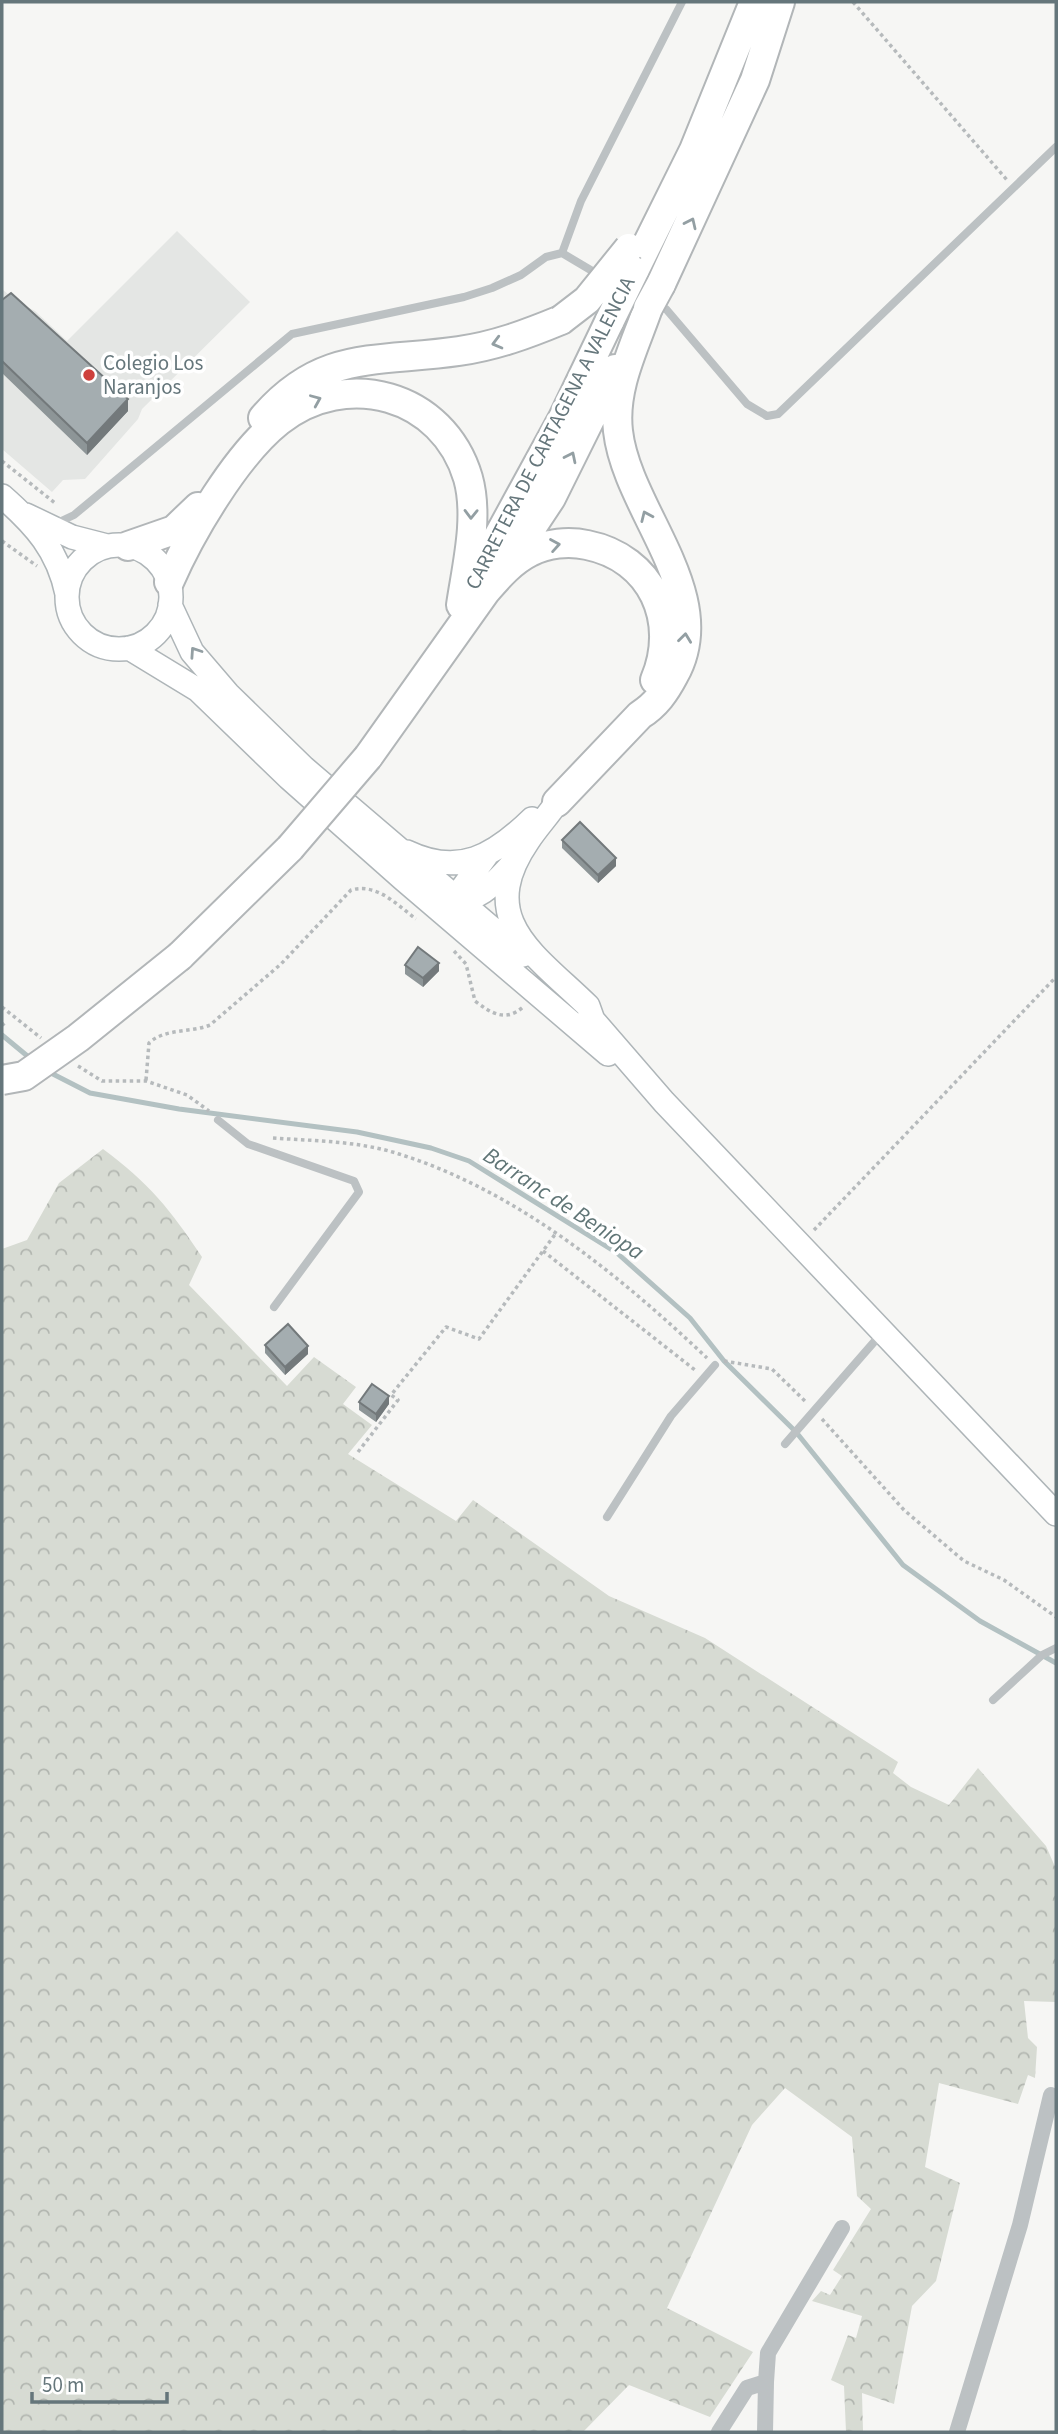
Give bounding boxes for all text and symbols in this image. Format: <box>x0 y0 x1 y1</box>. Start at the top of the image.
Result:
one-way arrow <box>683 218 697 230</box>
street label: CARRETERA DE CARTAGENA A VALENCIA <box>458 271 643 595</box>
one-way arrow <box>491 335 503 350</box>
place label: Colegio Los Naranjos <box>103 348 204 402</box>
marker: Colegio Los Naranjos <box>81 367 97 383</box>
one-way arrow <box>310 394 322 408</box>
one-way arrow <box>563 452 577 464</box>
one-way arrow <box>463 509 479 519</box>
one-way arrow <box>640 511 654 523</box>
one-way arrow <box>549 538 561 553</box>
one-way arrow <box>677 632 692 643</box>
one-way arrow <box>191 647 203 660</box>
water label: Barranc de Beniopa <box>477 1139 651 1268</box>
scale bar <box>32 2360 166 2404</box>
text: 50 m <box>42 2370 84 2400</box>

